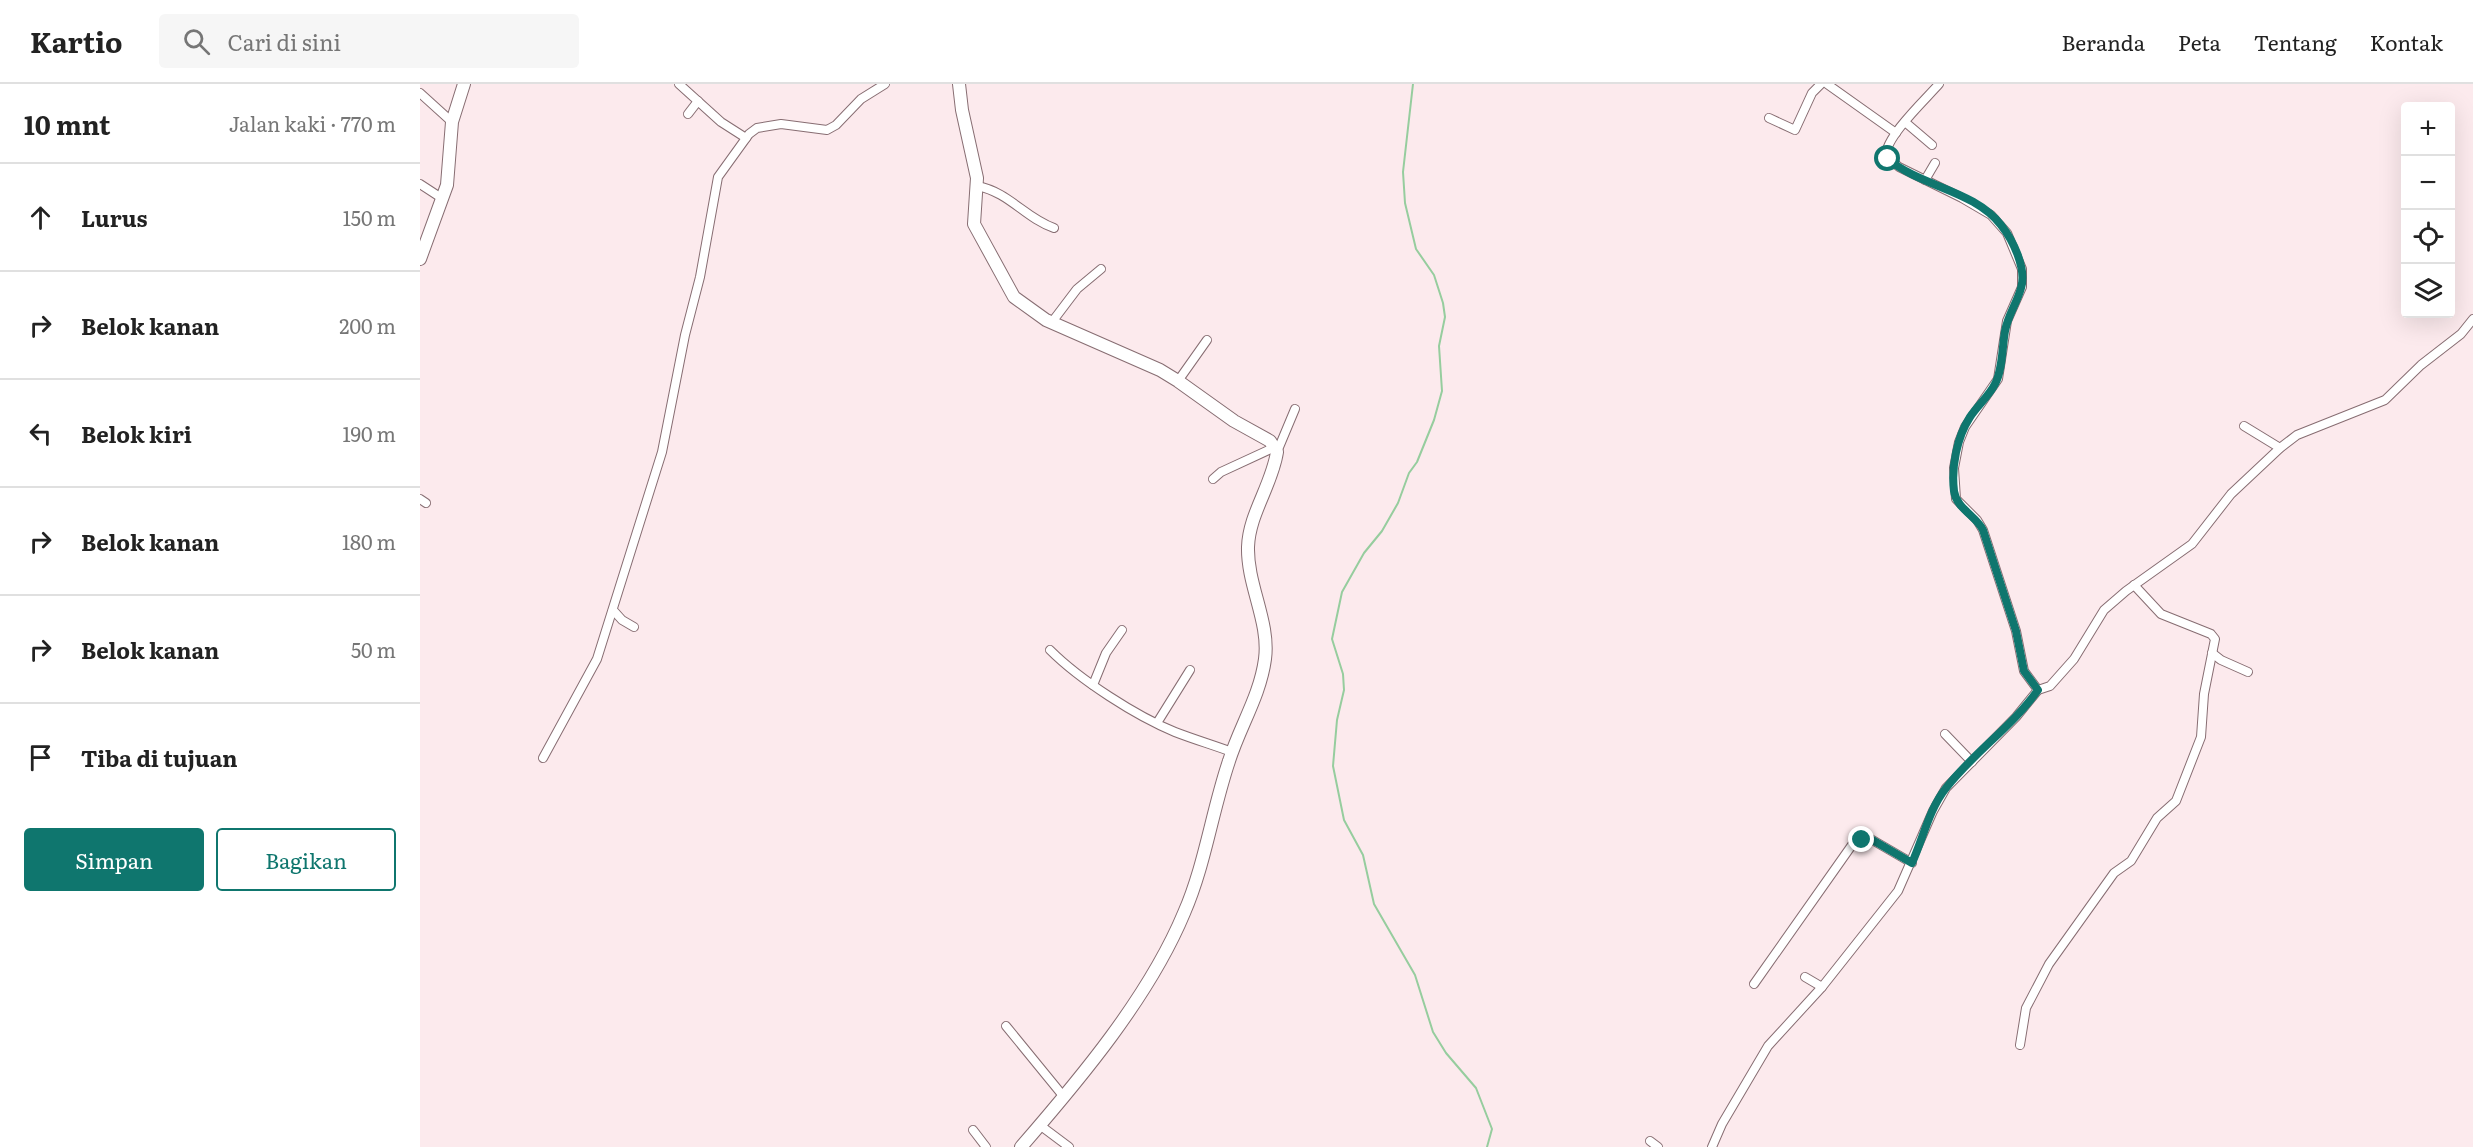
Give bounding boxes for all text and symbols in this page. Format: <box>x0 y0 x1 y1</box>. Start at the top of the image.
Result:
search box <box>159 14 579 68</box>
text: Kartio <box>30 20 123 62</box>
icon: search <box>180 25 213 58</box>
text: Cari di sini <box>228 25 341 58</box>
text: Beranda <box>2061 26 2145 57</box>
text: Peta <box>2178 26 2221 57</box>
text: Tentang <box>2254 26 2337 57</box>
text: Kontak <box>2370 26 2443 57</box>
map controls <box>2401 102 2455 318</box>
button: + <box>2401 102 2455 156</box>
text: 10 mnt <box>24 104 110 143</box>
text: Jalan kaki · 770 m <box>229 108 396 138</box>
route start <box>1874 145 1900 171</box>
button: − <box>2401 156 2455 210</box>
icon: ahead <box>24 201 57 234</box>
text: Lurus <box>81 201 148 234</box>
text: 150 m <box>343 202 396 232</box>
button: locate <box>2401 210 2455 264</box>
button: layers <box>2401 264 2455 318</box>
icon: right <box>24 309 57 342</box>
text: Belok kanan <box>81 309 219 342</box>
text: 200 m <box>339 310 396 340</box>
icon: left <box>24 417 57 450</box>
text: Belok kiri <box>81 417 192 450</box>
text: 190 m <box>342 418 396 448</box>
icon: right <box>24 525 57 558</box>
text: Belok kanan <box>81 525 219 558</box>
text: 180 m <box>342 526 396 556</box>
icon: right <box>24 633 57 666</box>
text: Belok kanan <box>81 633 219 666</box>
text: 50 m <box>351 634 396 664</box>
icon: arrive <box>24 741 57 774</box>
text: Tiba di tujuan <box>81 741 237 774</box>
route end <box>1848 826 1874 852</box>
button: Simpan <box>24 828 204 891</box>
button: Bagikan <box>216 828 396 891</box>

